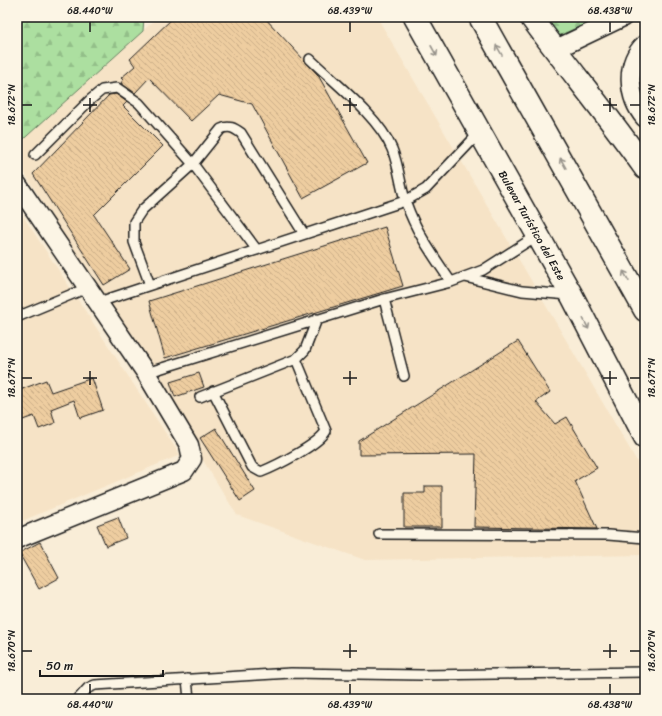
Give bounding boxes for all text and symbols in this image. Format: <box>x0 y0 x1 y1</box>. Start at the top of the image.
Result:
text: 68.440°W <box>67 2 113 20</box>
text: 68.439°W <box>328 2 373 20</box>
text: 68.438°W <box>588 2 633 20</box>
one-way arrow <box>494 44 502 56</box>
one-way arrow <box>431 45 439 57</box>
text: 18.672°N <box>3 84 21 126</box>
text: 18.672°N <box>643 84 661 126</box>
one-way arrow <box>558 157 566 169</box>
street label: Bulevar Turístico del Este <box>494 167 571 284</box>
one-way arrow <box>622 270 629 282</box>
one-way arrow <box>583 317 590 329</box>
text: 18.671°N <box>3 358 21 398</box>
text: 18.671°N <box>643 358 661 398</box>
text: 18.670°N <box>3 630 21 672</box>
text: 18.670°N <box>643 630 661 672</box>
scale bar <box>40 652 163 678</box>
text: 50 m <box>46 655 73 677</box>
text: 68.440°W <box>67 696 113 714</box>
text: 68.439°W <box>328 696 373 714</box>
text: 68.438°W <box>588 696 633 714</box>

